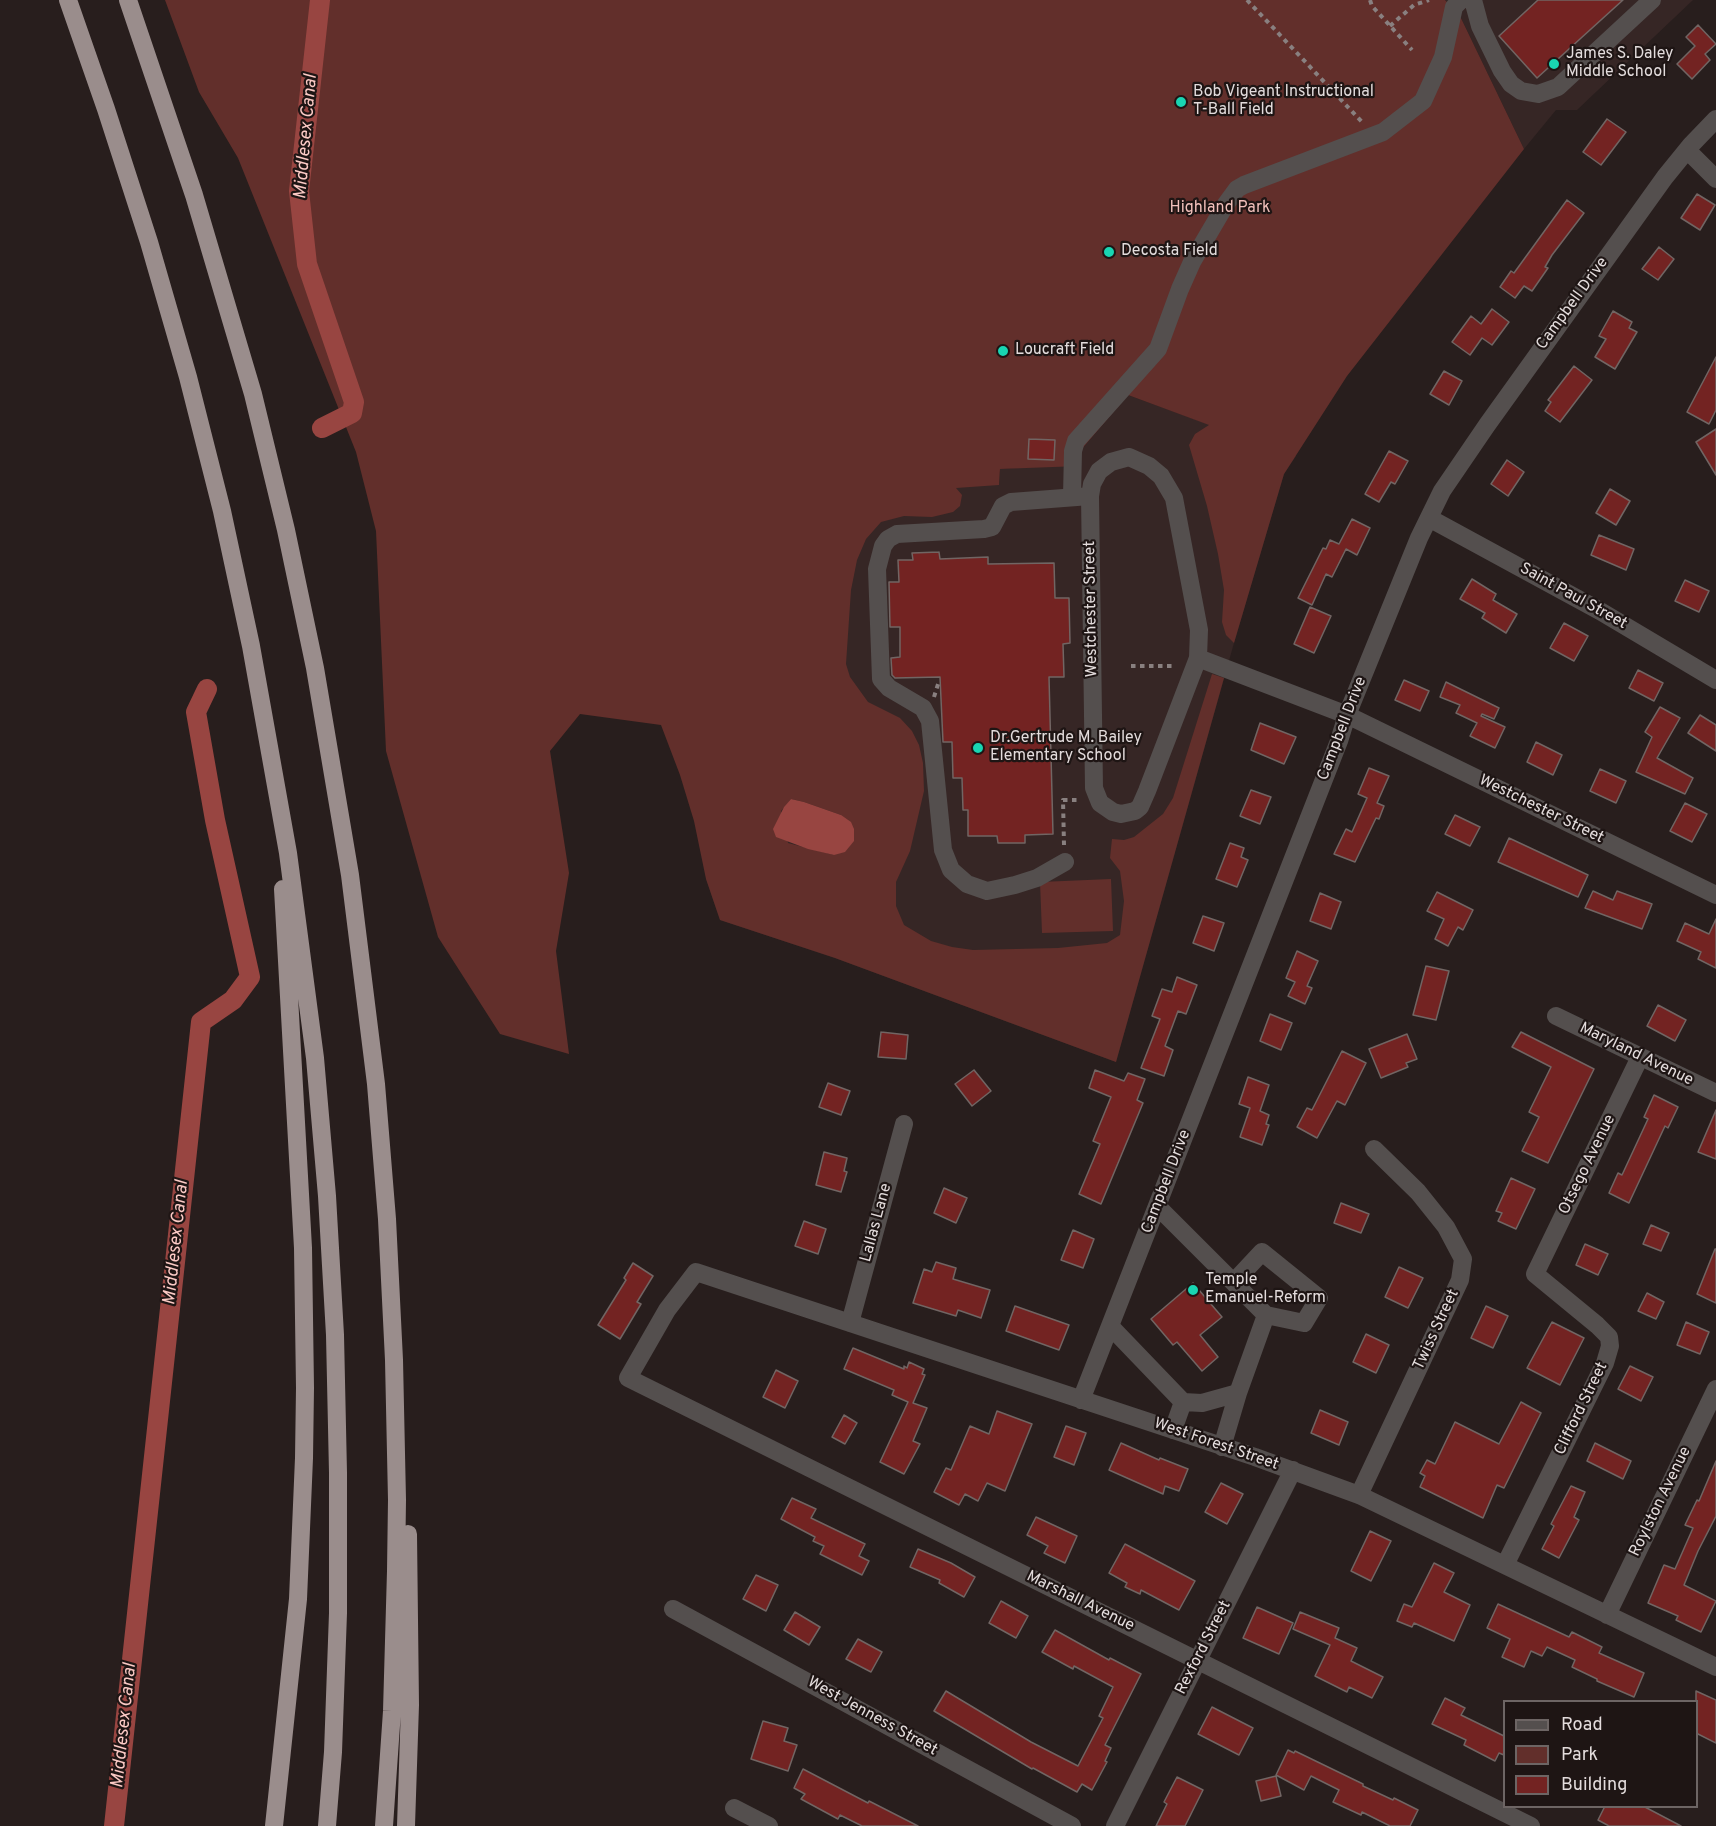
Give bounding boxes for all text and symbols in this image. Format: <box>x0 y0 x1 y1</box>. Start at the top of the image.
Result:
place label: James S. Daley Middle School <box>1566 45 1673 83</box>
marker: James S. Daley Middle School <box>1547 57 1561 71</box>
water label: Middlesex Canal <box>291 74 323 200</box>
place label: Bob Vigeant Instructional T-Ball Field <box>1193 83 1374 121</box>
marker: Bob Vigeant Instructional T-Ball Field <box>1174 95 1188 109</box>
park label: Highland Park <box>1169 199 1271 219</box>
place label: Decosta Field <box>1121 242 1218 262</box>
marker: Decosta Field <box>1102 245 1116 259</box>
street label: Campbell Drive <box>1533 254 1613 354</box>
place label: Loucraft Field <box>1015 341 1114 361</box>
marker: Loucraft Field <box>996 344 1010 358</box>
street label: Westchester Street <box>1081 541 1103 677</box>
street label: Saint Paul Street <box>1516 560 1630 634</box>
street label: Campbell Drive <box>1314 674 1372 784</box>
place label: Dr.Gertrude M. Bailey Elementary School <box>990 729 1142 767</box>
marker: Dr.Gertrude M. Bailey Elementary School <box>971 741 985 755</box>
street label: Westchester Street <box>1475 771 1607 849</box>
street label: Maryland Avenue <box>1576 1019 1696 1091</box>
street label: Otsego Avenue <box>1555 1112 1621 1218</box>
street label: Campbell Drive <box>1138 1127 1196 1237</box>
water label: Middlesex Canal <box>160 1179 194 1307</box>
street label: Lallas Lane <box>857 1181 897 1265</box>
place label: Temple Emanuel-Reform <box>1205 1271 1326 1309</box>
marker: Temple Emanuel-Reform <box>1186 1283 1200 1297</box>
street label: Twiss Street <box>1410 1287 1464 1373</box>
street label: Clifford Street <box>1551 1359 1613 1459</box>
street label: West Forest Street <box>1151 1415 1281 1475</box>
street label: Roylston Avenue <box>1626 1444 1696 1560</box>
street label: Marshall Avenue <box>1023 1568 1137 1636</box>
street label: Rexford Street <box>1172 1598 1236 1698</box>
water label: Middlesex Canal <box>108 1662 142 1790</box>
street label: West Jenness Street <box>804 1673 940 1761</box>
legend <box>1503 1700 1698 1808</box>
text: Road <box>1561 1714 1603 1737</box>
text: Park <box>1561 1744 1598 1767</box>
text: Building <box>1561 1774 1627 1797</box>

